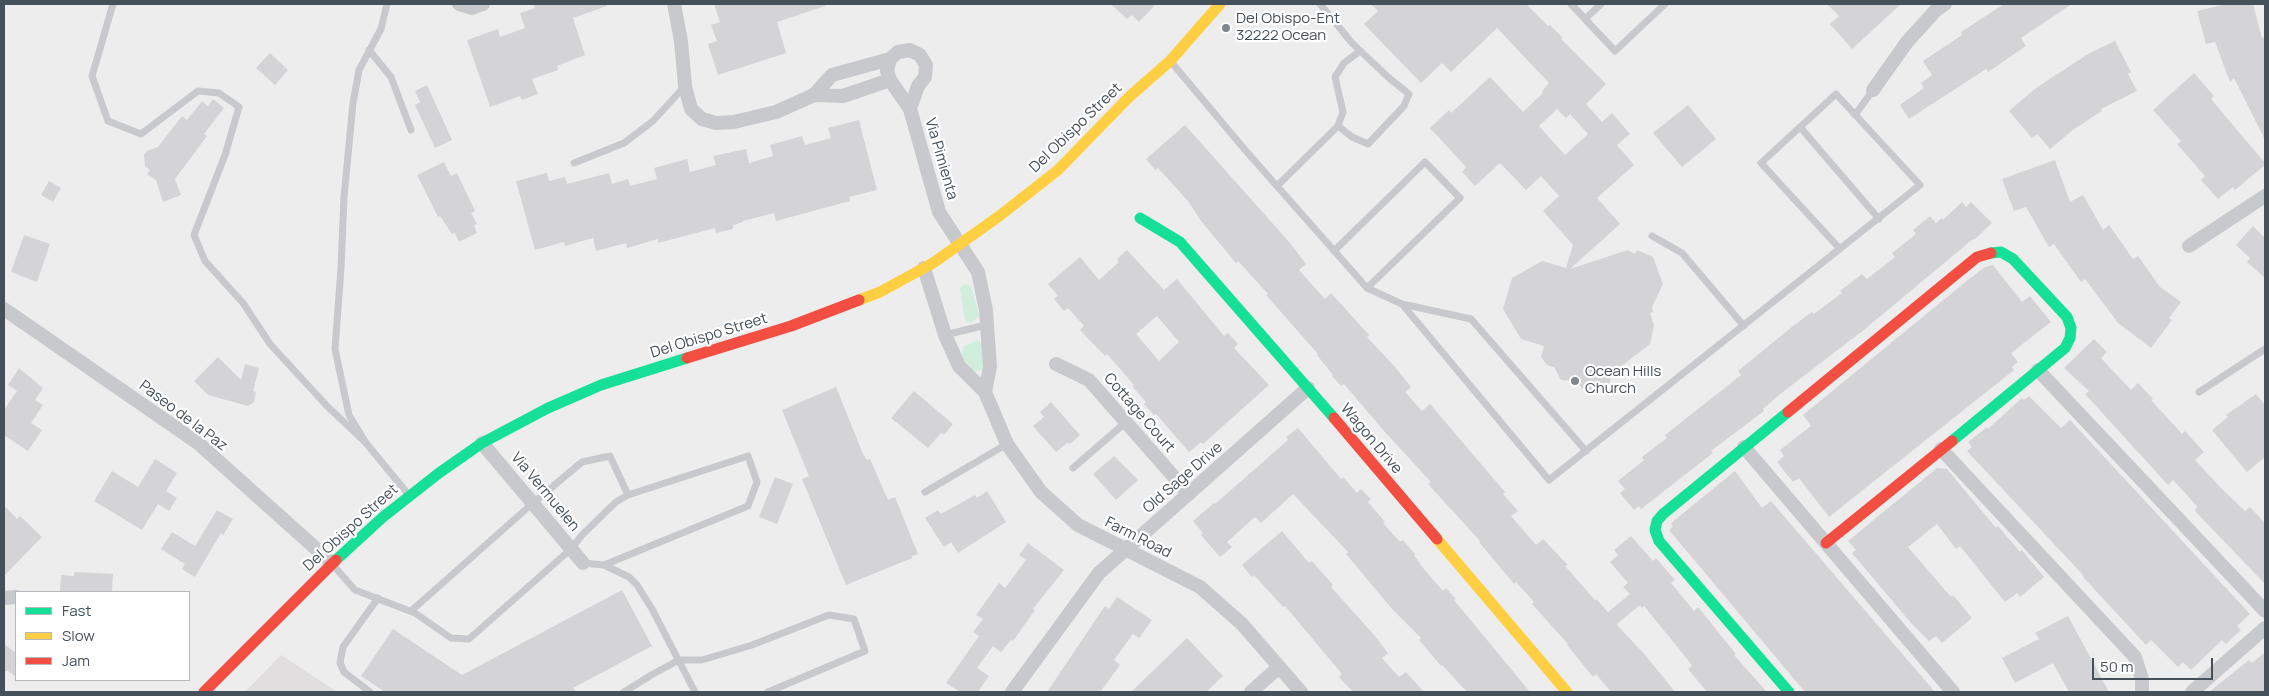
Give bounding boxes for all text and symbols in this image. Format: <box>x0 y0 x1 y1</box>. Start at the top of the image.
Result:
place label: Del Obispo-Ent 32222 Ocean <box>1236 10 1340 45</box>
marker: Del Obispo-Ent 32222 Ocean <box>1220 22 1232 34</box>
street label: Del Obispo Street <box>1026 79 1126 177</box>
street label: Via Pimienta <box>921 116 961 202</box>
street label: Del Obispo Street <box>648 310 770 362</box>
place label: Ocean Hills Church <box>1585 363 1661 398</box>
street label: Cottage Court <box>1100 369 1178 457</box>
marker: Ocean Hills Church <box>1569 375 1581 387</box>
street label: Paseo de la Paz <box>135 377 231 455</box>
street label: Wagon Drive <box>1336 400 1406 478</box>
street label: Old Sage Drive <box>1140 439 1226 517</box>
street label: Via Vermuelen <box>507 449 583 535</box>
street label: Del Obispo Street <box>300 481 402 575</box>
street label: Farm Road <box>1102 514 1174 562</box>
legend <box>15 591 190 681</box>
text: Fast <box>62 600 91 621</box>
text: Slow <box>62 625 95 646</box>
scale bar <box>2094 648 2215 680</box>
text: Jam <box>62 650 90 671</box>
text: 50 m <box>2100 656 2134 677</box>

